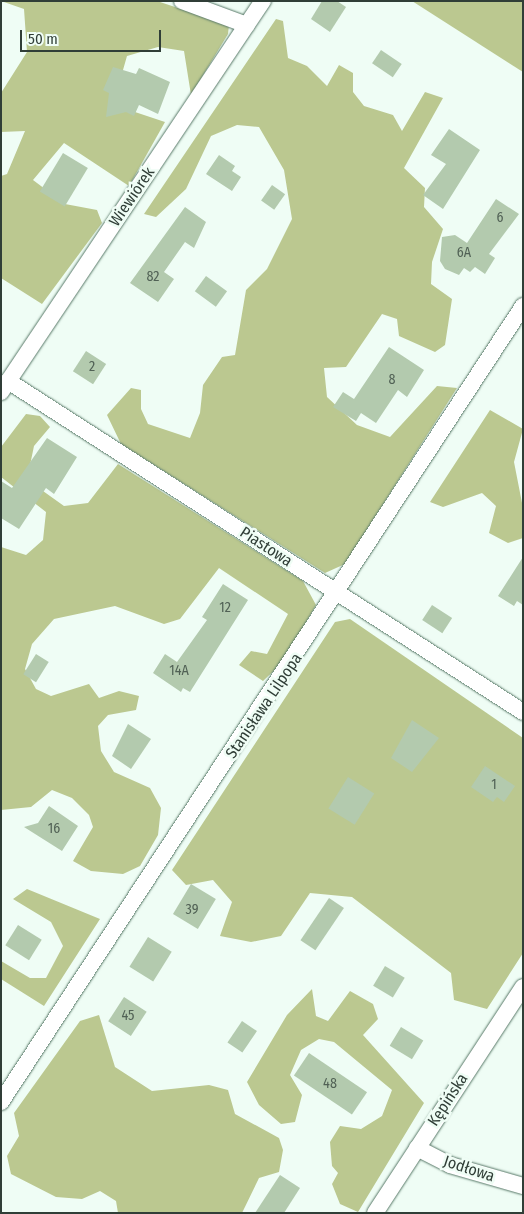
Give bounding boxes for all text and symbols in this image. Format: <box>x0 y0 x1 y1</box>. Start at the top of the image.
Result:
scale bar <box>22 20 164 52</box>
text: 50 m <box>28 30 58 48</box>
street label: Wiewiórek <box>105 164 159 230</box>
house number: 6 <box>497 210 503 226</box>
house number: 6A <box>457 245 471 261</box>
house number: 82 <box>146 269 160 285</box>
house number: 2 <box>89 359 95 375</box>
house number: 8 <box>389 372 395 388</box>
street label: Piastowa <box>236 523 296 571</box>
house number: 12 <box>219 600 231 616</box>
street label: Stanisława Lilpopa <box>222 650 306 762</box>
house number: 14A <box>169 663 189 679</box>
house number: 1 <box>491 777 497 793</box>
house number: 16 <box>48 821 60 837</box>
house number: 39 <box>186 902 198 918</box>
house number: 45 <box>121 1008 135 1024</box>
street label: Kępińska <box>424 1070 472 1130</box>
house number: 48 <box>323 1076 337 1092</box>
street label: Jodłowa <box>441 1152 497 1186</box>

